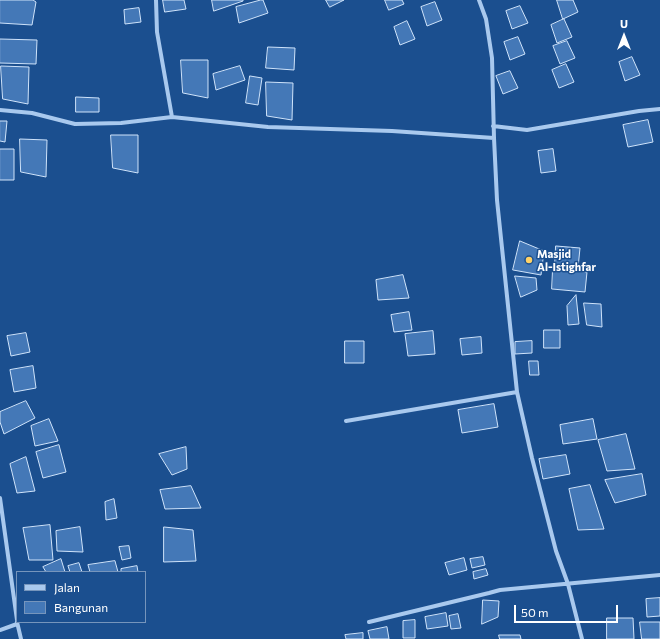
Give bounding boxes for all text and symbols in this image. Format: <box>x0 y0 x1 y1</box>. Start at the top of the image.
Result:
north arrow <box>604 16 644 56</box>
text: U <box>620 17 628 30</box>
place label: Masjid Al-Istighfar <box>537 247 596 273</box>
marker: Masjid Al-Istighfar <box>524 255 534 265</box>
legend <box>16 571 146 623</box>
text: Jalan <box>54 580 80 594</box>
scale bar <box>516 597 620 623</box>
text: Bangunan <box>54 600 108 614</box>
text: 50 m <box>521 605 549 619</box>

